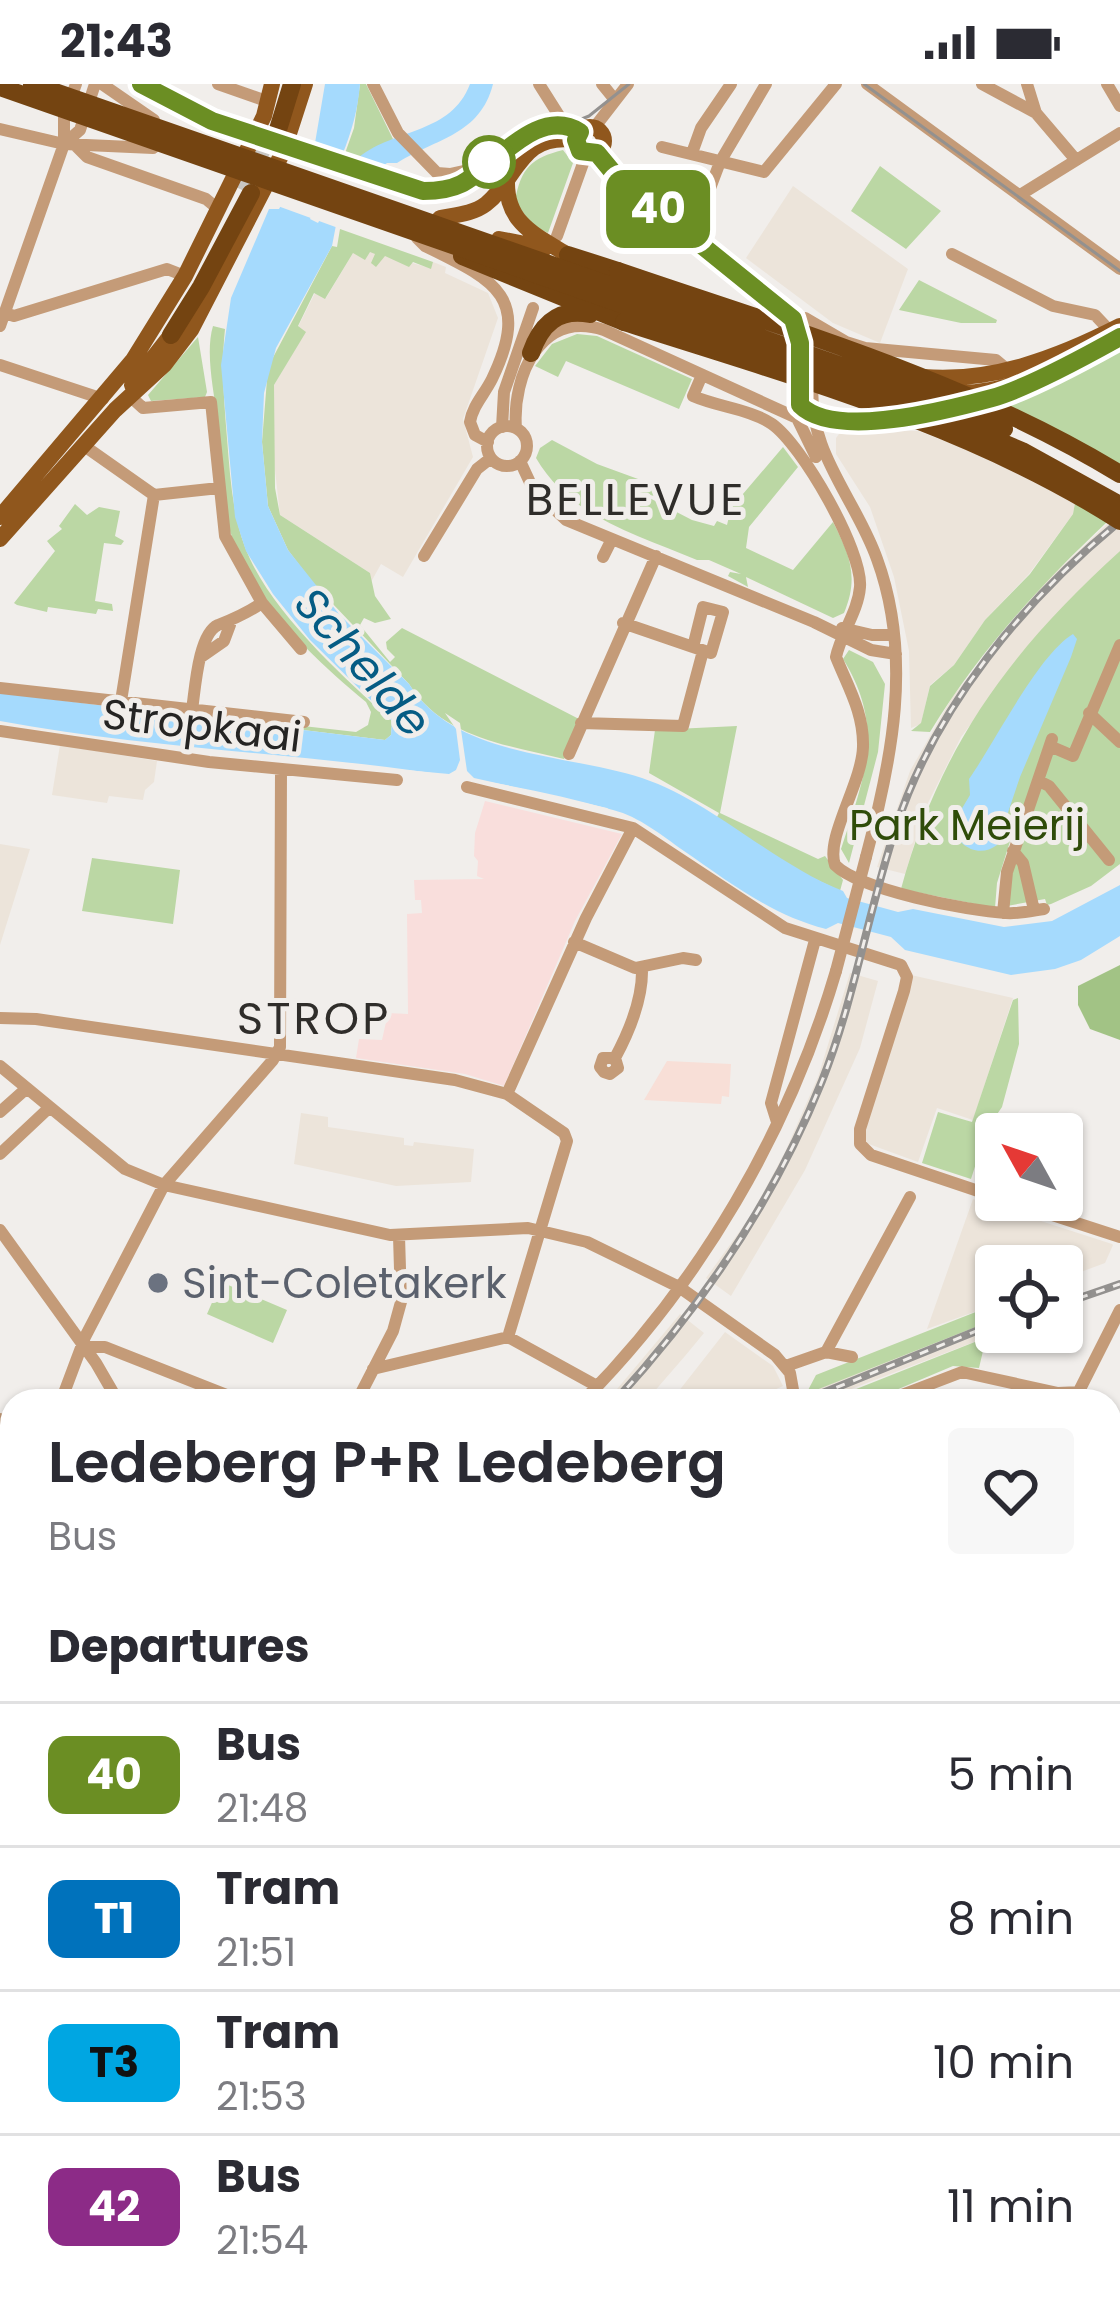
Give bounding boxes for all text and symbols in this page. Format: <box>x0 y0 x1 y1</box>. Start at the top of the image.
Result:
text: 21:43 <box>60 10 173 73</box>
unlabelled marker <box>464 137 514 187</box>
line badge: 40 <box>604 170 712 248</box>
text: 40 <box>630 179 686 238</box>
district label: BELLEVUE <box>526 468 746 531</box>
water label: Schelde <box>280 574 445 751</box>
street label: Stropkaai <box>99 684 305 767</box>
park label: Park Meierij <box>849 796 1085 855</box>
district label: STROP <box>237 987 391 1050</box>
north arrow <box>975 1113 1083 1221</box>
map controls <box>975 1113 1083 1353</box>
button: locate <box>975 1245 1083 1353</box>
place label: Sint-Coletakerk <box>182 1254 507 1313</box>
marker: Sint-Coletakerk <box>145 1270 171 1296</box>
text: Ledeberg P+R Ledeberg <box>48 1422 726 1502</box>
button: heart <box>948 1428 1074 1554</box>
text: Bus <box>48 1509 117 1564</box>
text: Departures <box>48 1615 310 1678</box>
text: Bus <box>216 1713 301 1776</box>
text: 5 min <box>948 1743 1074 1806</box>
text: 40 <box>86 1745 142 1804</box>
text: 21:48 <box>216 1781 308 1836</box>
text: Tram <box>216 1857 340 1920</box>
text: 8 min <box>947 1887 1074 1950</box>
text: T1 <box>94 1889 134 1948</box>
text: 21:51 <box>216 1925 296 1980</box>
text: Tram <box>216 2001 340 2064</box>
text: 10 min <box>933 2031 1074 2094</box>
text: T3 <box>89 2033 139 2092</box>
text: 21:53 <box>216 2069 307 2124</box>
text: Bus <box>216 2145 301 2208</box>
text: 11 min <box>947 2175 1074 2238</box>
text: 42 <box>88 2177 140 2236</box>
text: 21:54 <box>216 2213 308 2268</box>

